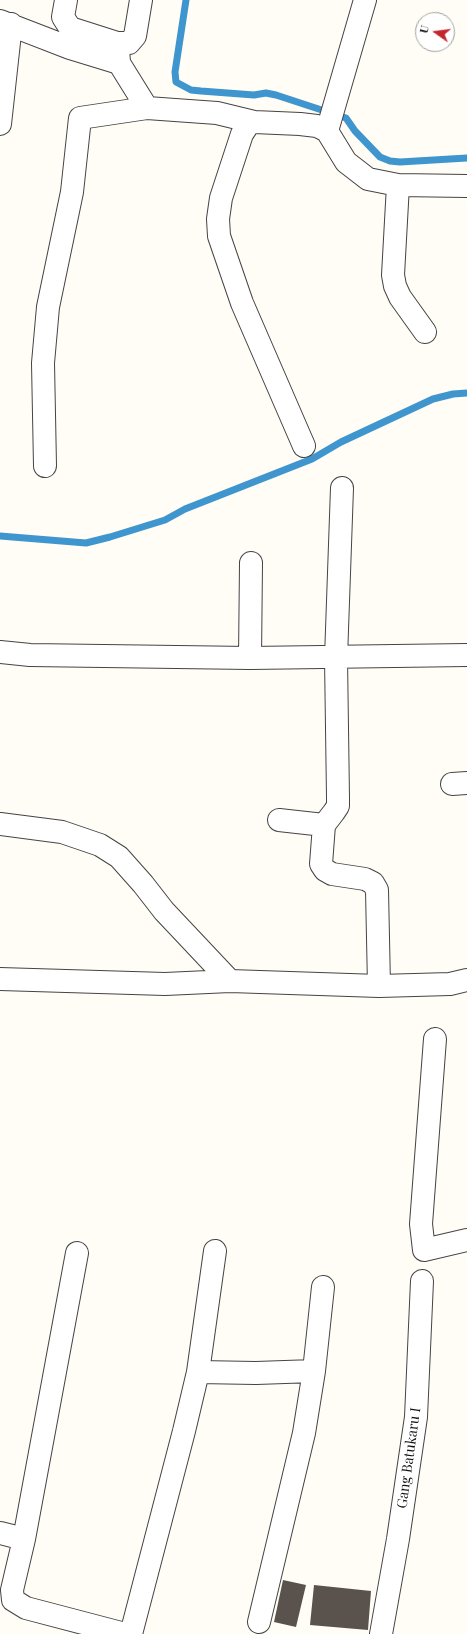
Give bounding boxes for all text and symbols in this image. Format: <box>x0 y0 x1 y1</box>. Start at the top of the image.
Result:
north arrow <box>415 12 455 52</box>
text: U <box>416 24 432 35</box>
street label: Gang Batukaru I <box>394 1406 424 1510</box>

